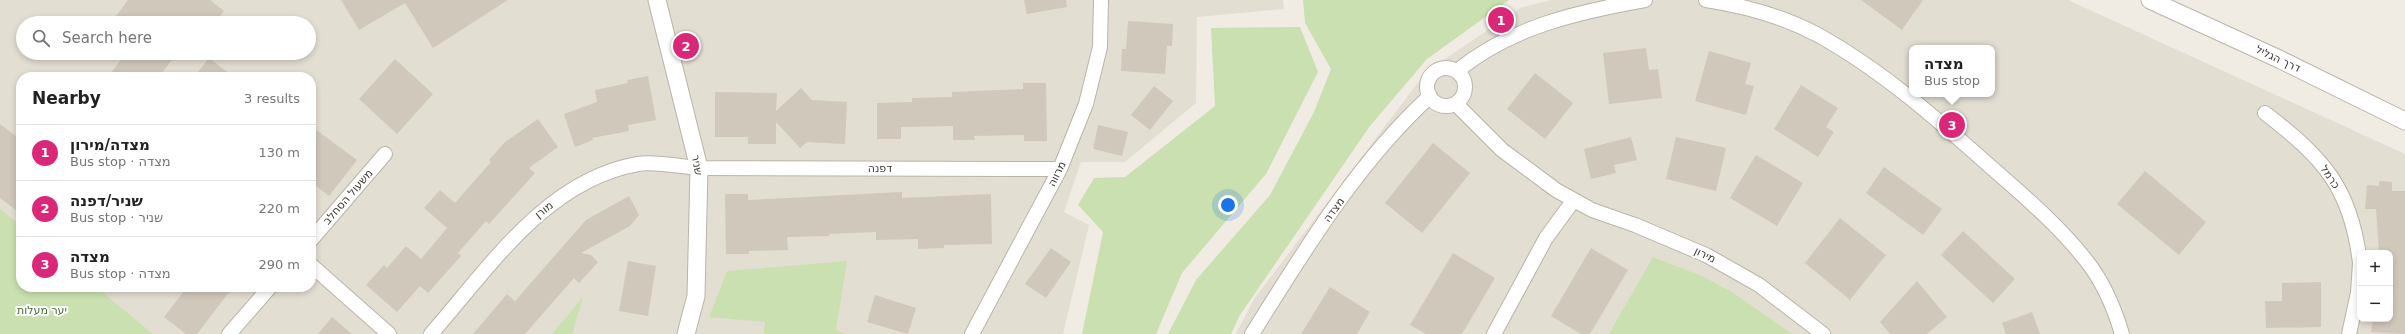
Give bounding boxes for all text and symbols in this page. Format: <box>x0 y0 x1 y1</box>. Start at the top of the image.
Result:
pin: 1 <box>1488 5 1514 35</box>
search box <box>16 16 316 60</box>
icon: search <box>30 27 52 49</box>
text: Search here <box>62 29 152 47</box>
pin: 2 <box>673 31 699 61</box>
street label: דרך הגליל <box>2253 43 2303 75</box>
popup <box>1909 45 1995 97</box>
text: מצדה <box>1924 55 1964 73</box>
text: Bus stop <box>1924 73 1980 88</box>
text: Nearby <box>32 88 101 108</box>
text: 3 results <box>244 91 300 106</box>
pin: 3 <box>1939 110 1965 140</box>
text: מצדה/מירון <box>70 136 150 154</box>
text: 1 <box>40 145 50 160</box>
text: 130 m <box>258 145 300 160</box>
text: Bus stop · מצדה <box>70 154 171 169</box>
street label: שניר <box>689 154 705 176</box>
street label: מרווה <box>1045 159 1069 189</box>
street label: דפנה <box>868 162 892 175</box>
street label: כרמל <box>2317 163 2343 191</box>
street label: משעול הסחלב <box>320 167 376 227</box>
text: שניר/דפנה <box>70 192 143 210</box>
your location <box>1218 195 1238 215</box>
street label: מצדה <box>1321 195 1347 225</box>
street label: מורן <box>532 199 556 221</box>
text: 2 <box>40 201 50 216</box>
text: 220 m <box>258 201 300 216</box>
text: Bus stop · שניר <box>70 210 163 225</box>
street label: מירון <box>1692 244 1718 266</box>
text: מצדה <box>70 248 110 266</box>
map controls <box>2357 250 2393 322</box>
button: + <box>2357 250 2393 286</box>
text: 3 <box>40 257 50 272</box>
text: 290 m <box>258 257 300 272</box>
text: Bus stop · מצדה <box>70 266 171 281</box>
button: − <box>2357 286 2393 322</box>
park label: יער מעלות <box>17 304 67 317</box>

